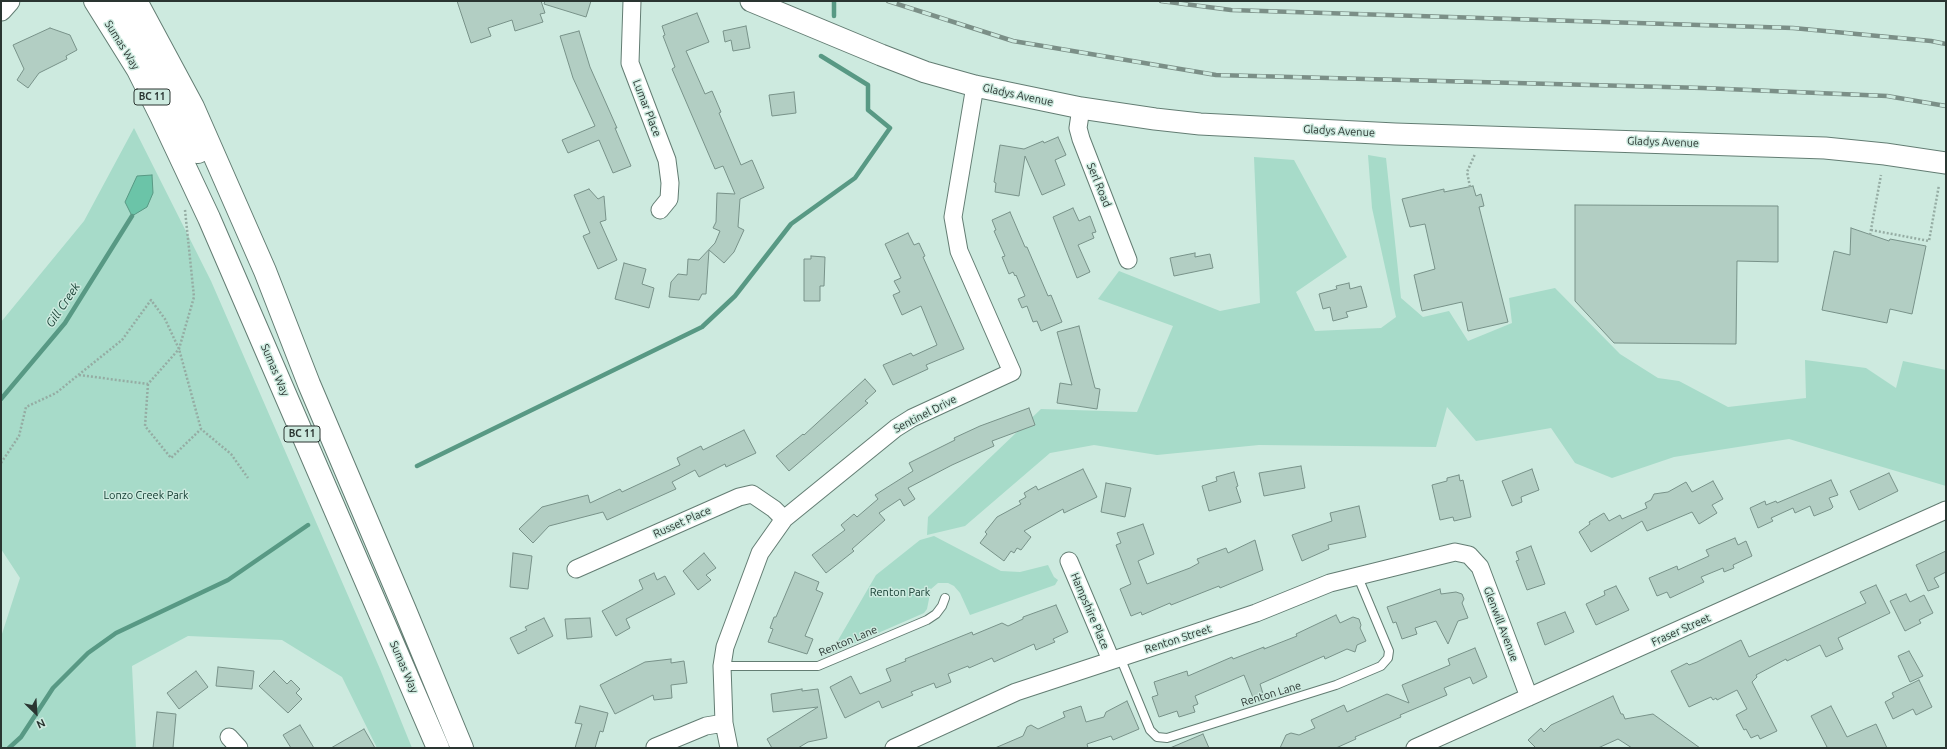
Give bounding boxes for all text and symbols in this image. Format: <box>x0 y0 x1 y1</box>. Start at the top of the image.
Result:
street label: Sumas Way <box>102 18 142 72</box>
street label: Lumar Place <box>630 78 664 138</box>
street label: Gladys Avenue <box>981 81 1055 109</box>
road number: BC 11 <box>134 89 170 105</box>
street label: Gladys Avenue <box>1303 123 1375 139</box>
street label: Gladys Avenue <box>1627 134 1699 150</box>
street label: Serl Road <box>1084 161 1114 209</box>
water label: Gill Creek <box>43 280 83 330</box>
street label: Sumas Way <box>258 342 292 398</box>
street label: Sentinel Drive <box>891 392 959 436</box>
road number: BC 11 <box>284 426 320 442</box>
park label: Lonzo Creek Park <box>103 488 189 502</box>
street label: Russet Place <box>651 503 713 541</box>
street label: Hampshire Place <box>1068 571 1112 651</box>
park label: Renton Park <box>870 585 930 599</box>
street label: Glenwill Avenue <box>1481 585 1521 663</box>
street label: Fraser Street <box>1649 611 1713 649</box>
street label: Renton Street <box>1143 622 1213 656</box>
street label: Renton Lane <box>817 623 879 659</box>
street label: Sumas Way <box>387 639 421 695</box>
street label: Renton Lane <box>1239 679 1303 709</box>
north arrow <box>16 693 56 733</box>
text: N <box>35 717 47 731</box>

